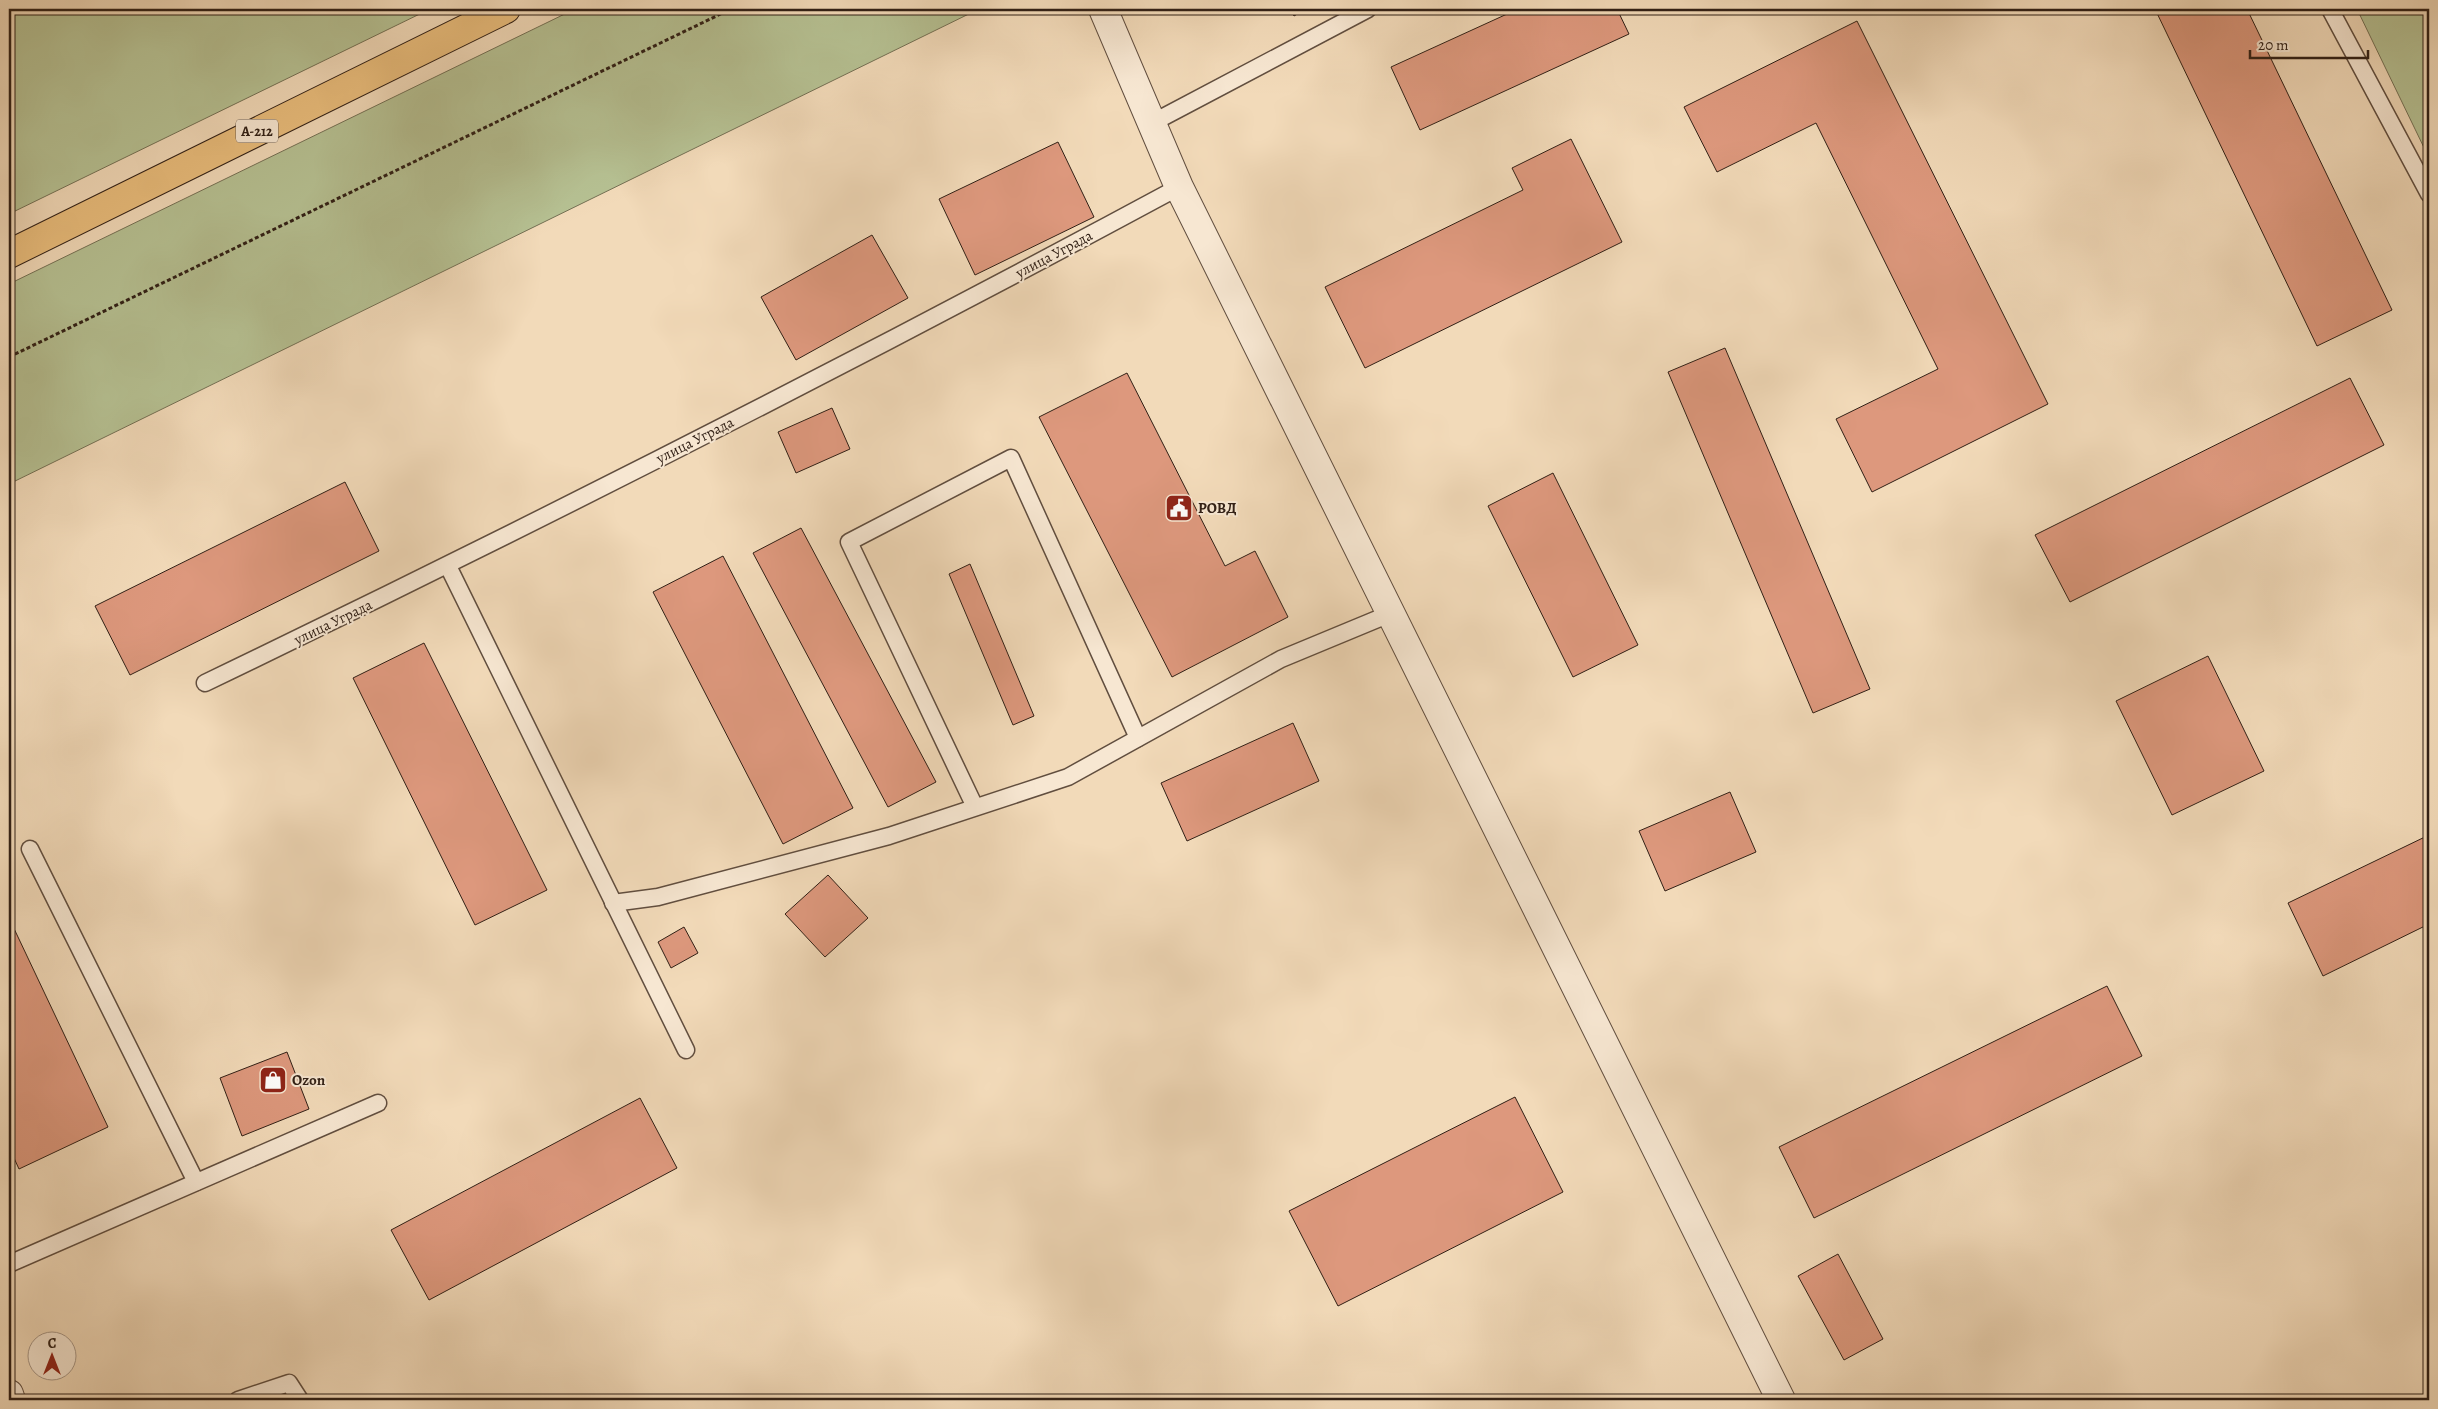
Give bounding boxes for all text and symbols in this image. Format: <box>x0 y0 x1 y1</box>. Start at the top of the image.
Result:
scale bar <box>2250 28 2368 60</box>
text: 20 m <box>2258 35 2289 55</box>
road number: А-212 <box>236 120 278 142</box>
street label: улица Уграда <box>1011 225 1096 283</box>
street label: улица Уграда <box>652 412 737 469</box>
public building icon: РОВД <box>1164 493 1194 523</box>
place label: РОВД <box>1198 498 1236 518</box>
street label: улица Уграда <box>290 594 376 650</box>
shop icon: Ozon <box>258 1065 288 1095</box>
place label: Ozon <box>292 1070 326 1090</box>
north arrow <box>28 1332 78 1382</box>
text: С <box>48 1334 57 1353</box>

